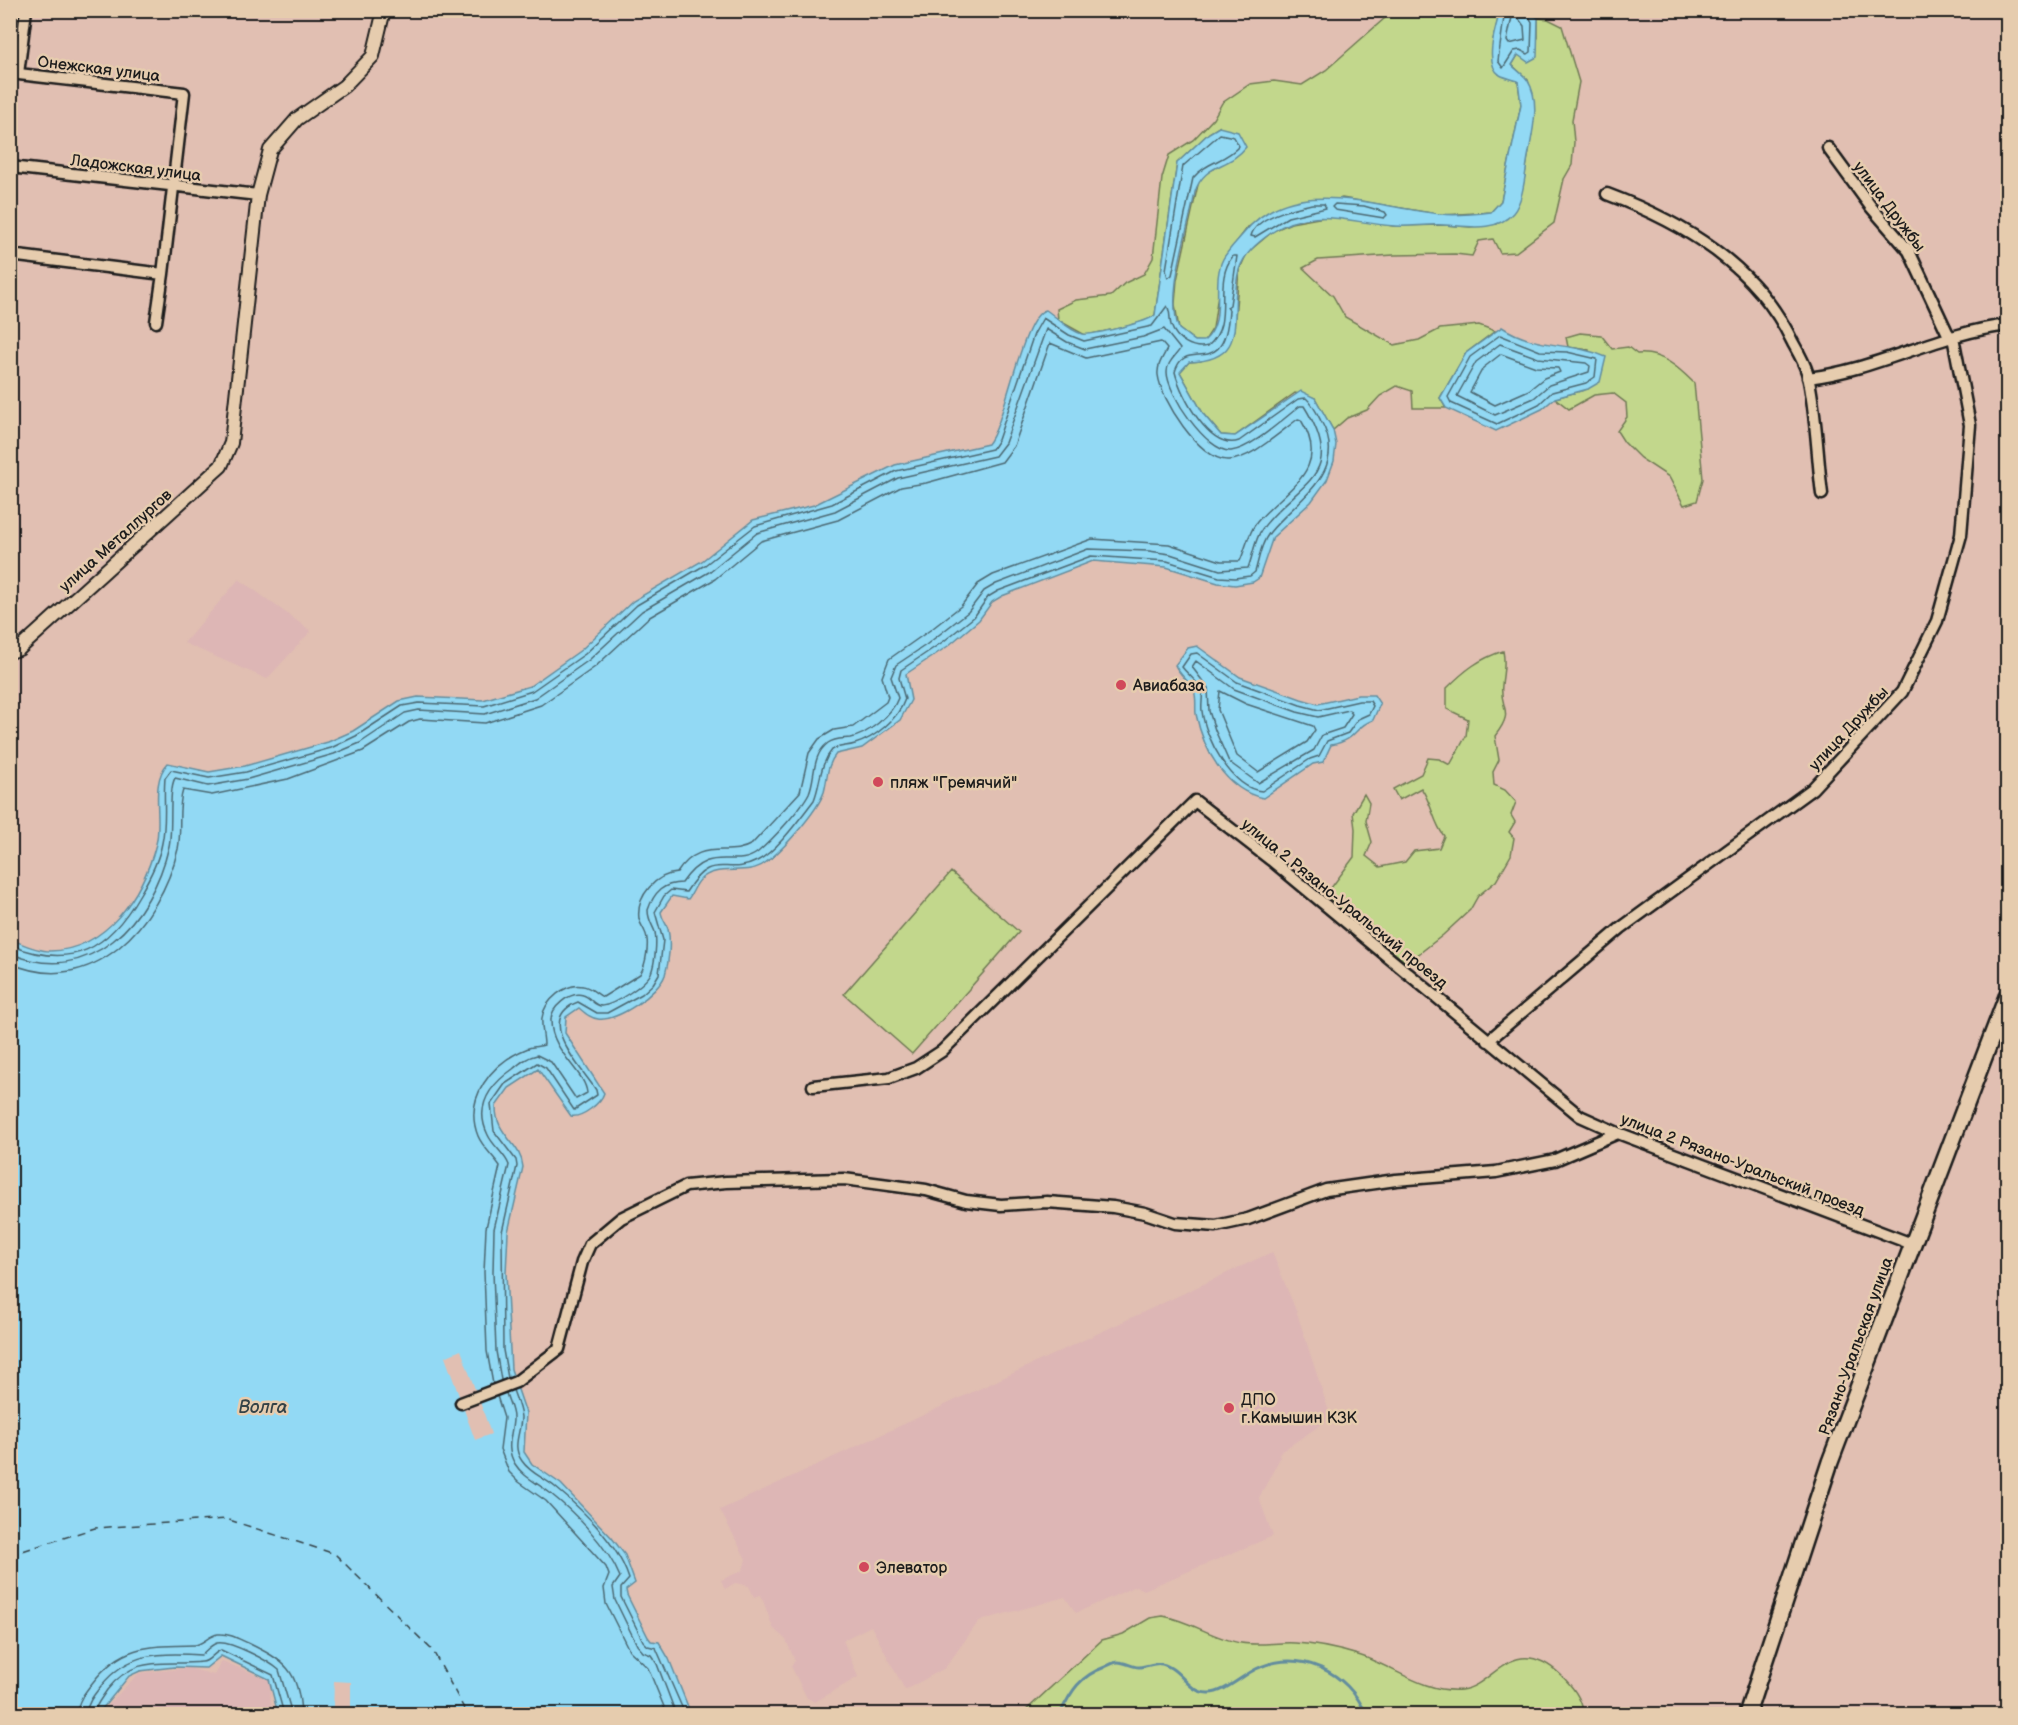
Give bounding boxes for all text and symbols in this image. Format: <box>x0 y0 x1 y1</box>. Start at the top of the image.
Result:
street label: Онежская улица <box>36 53 162 87</box>
street label: Ладожская улица <box>68 151 203 186</box>
street label: улица Дружбы <box>1849 158 1929 256</box>
street label: улица Металлургов <box>56 485 177 597</box>
place label: Авиабаза <box>1132 677 1205 696</box>
marker: Авиабаза <box>1114 678 1128 692</box>
street label: улица Дружбы <box>1805 683 1893 775</box>
place label: пляж "Гремячий" <box>890 774 1017 793</box>
marker: пляж "Гремячий" <box>871 775 885 789</box>
street label: улица 2 Рязано-Уральский проезд <box>1237 815 1451 993</box>
street label: улица 2 Рязано-Уральский проезд <box>1618 1110 1867 1221</box>
street label: Рязано-Уральская улица <box>1815 1254 1898 1438</box>
place label: ДПО г.Камышин КЗК <box>1241 1391 1358 1428</box>
water label: Волга <box>239 1397 287 1418</box>
marker: ДПО г.Камышин КЗК <box>1222 1401 1236 1415</box>
place label: Элеватор <box>876 1559 947 1578</box>
marker: Элеватор <box>857 1560 871 1574</box>

